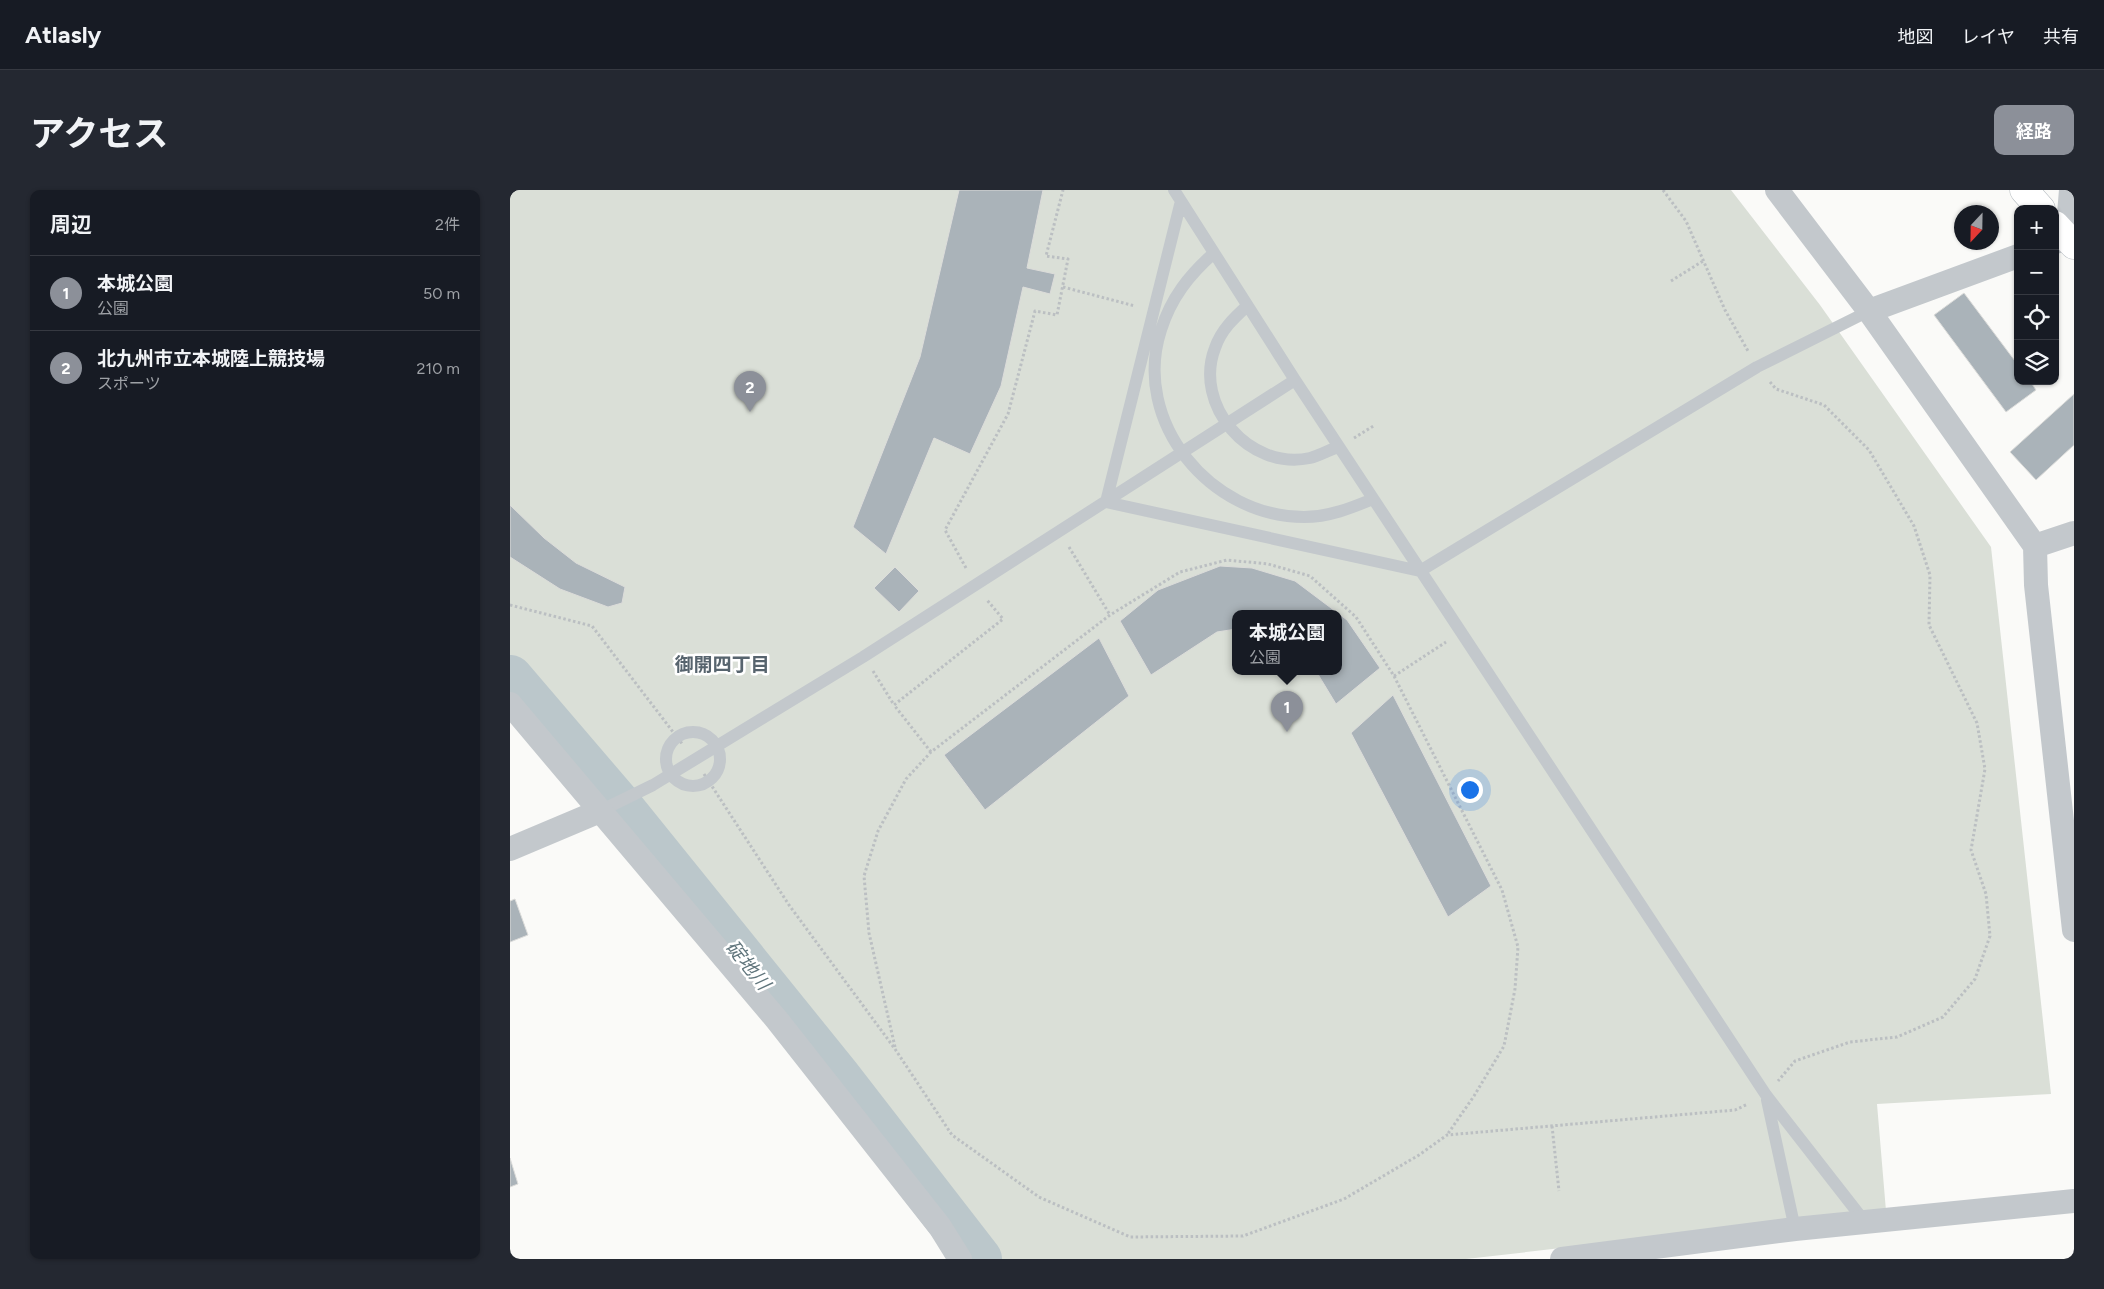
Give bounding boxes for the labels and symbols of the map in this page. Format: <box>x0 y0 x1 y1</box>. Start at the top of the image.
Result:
north arrow <box>1954 205 1999 250</box>
pin: 2 <box>734 371 766 412</box>
district label: 御開四丁目 <box>674 653 770 676</box>
pin: 1 <box>1271 691 1303 732</box>
your location <box>1457 777 1483 803</box>
water label: 碇地川 <box>721 936 776 996</box>

